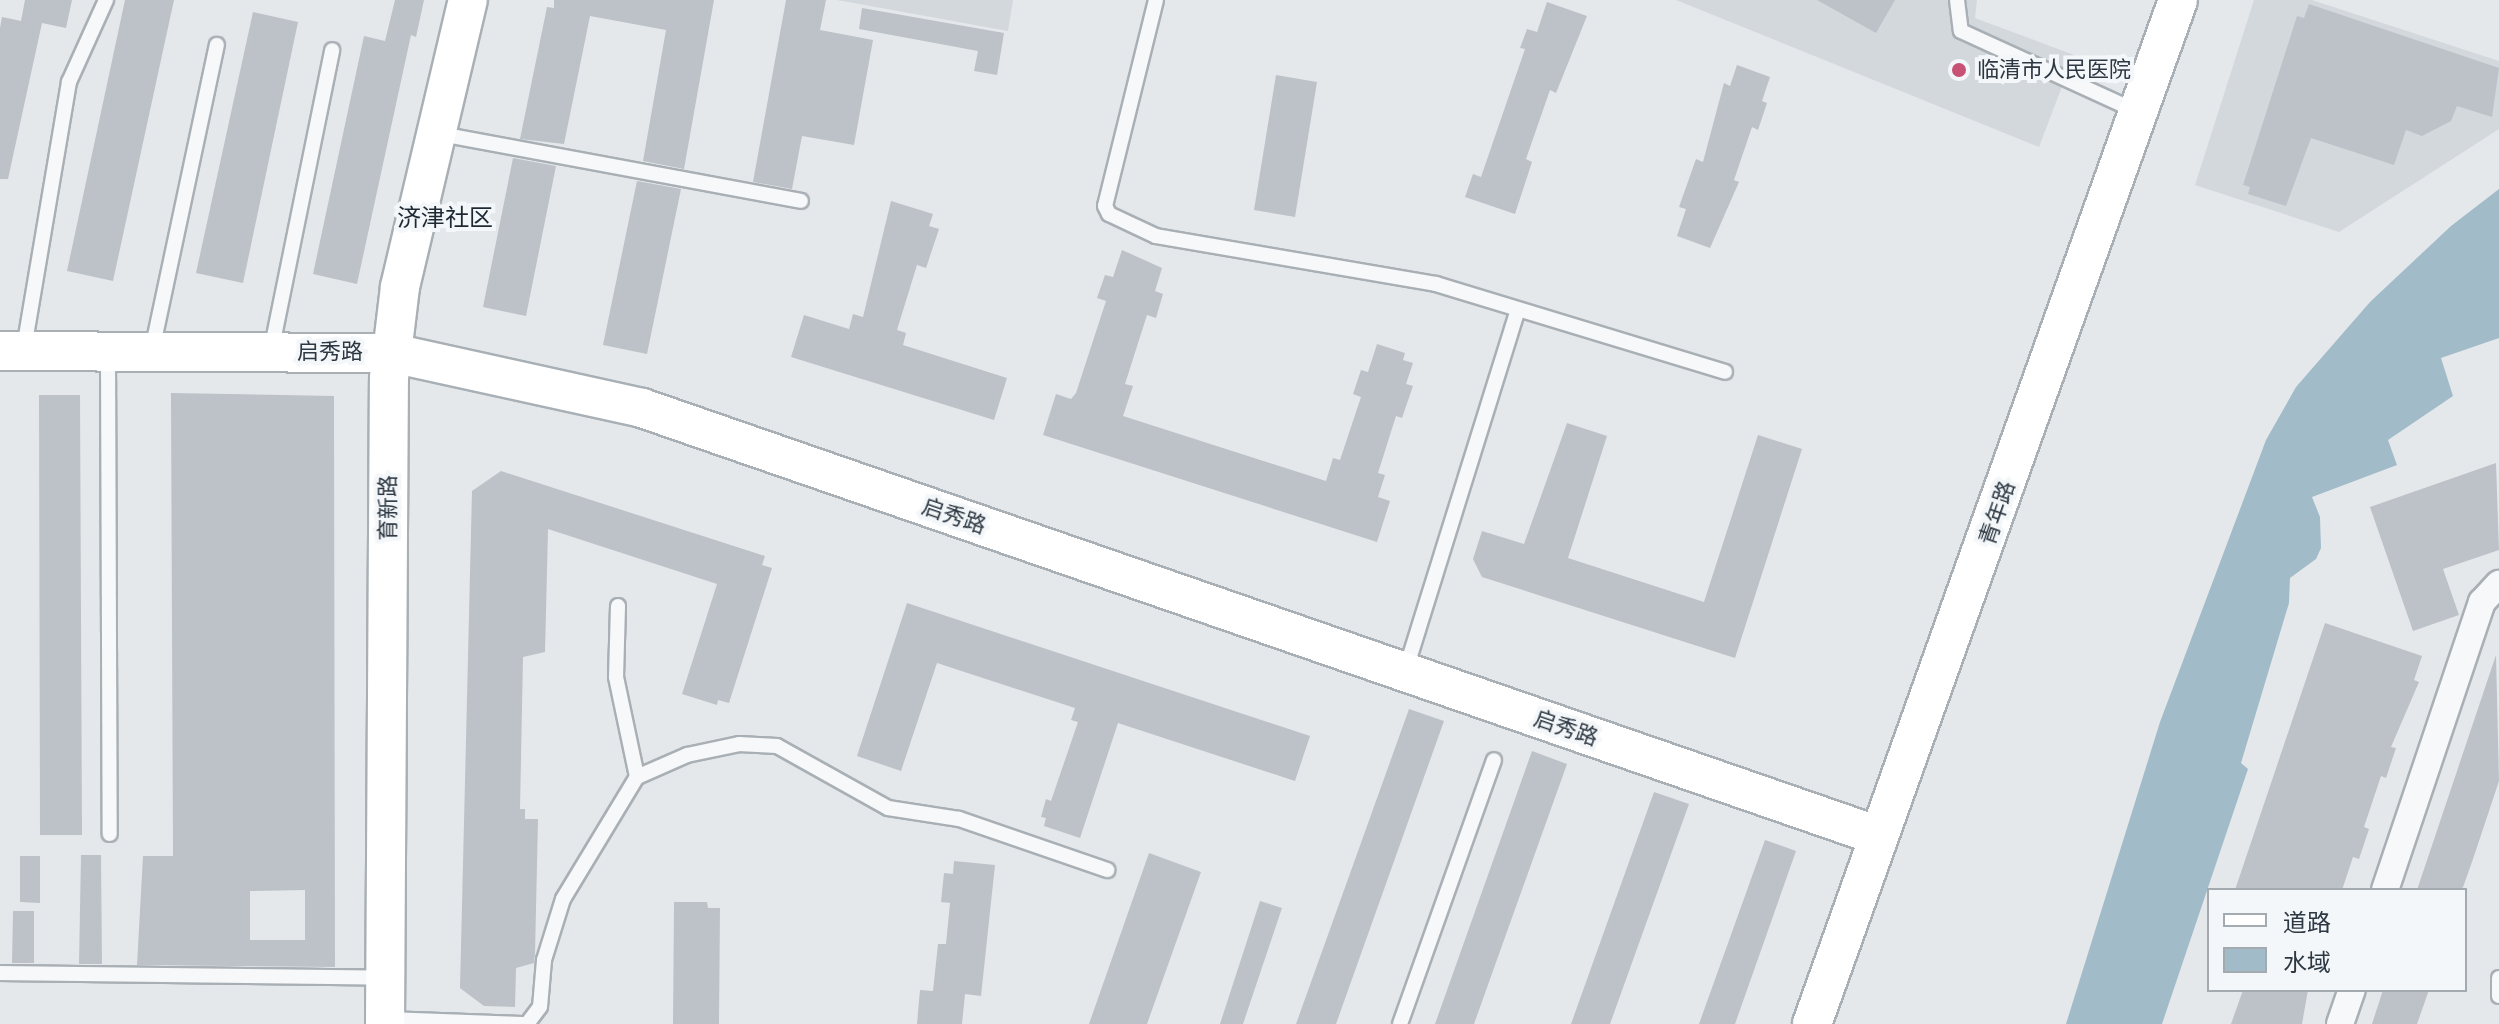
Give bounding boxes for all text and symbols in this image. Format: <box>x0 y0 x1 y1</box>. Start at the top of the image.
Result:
place label: 临清市人民医院 <box>1977 57 2131 83</box>
marker: 临清市人民医院 <box>1948 59 1970 81</box>
district label: 济津社区 <box>397 205 493 233</box>
street label: 启秀路 <box>297 339 363 365</box>
street label: 育新路 <box>375 475 401 541</box>
street label: 青年路 <box>1974 478 2020 548</box>
street label: 启秀路 <box>919 493 989 539</box>
street label: 启秀路 <box>1531 705 1601 751</box>
legend <box>2207 888 2467 992</box>
text: 道路 <box>2283 909 2331 937</box>
text: 水域 <box>2283 949 2331 977</box>

